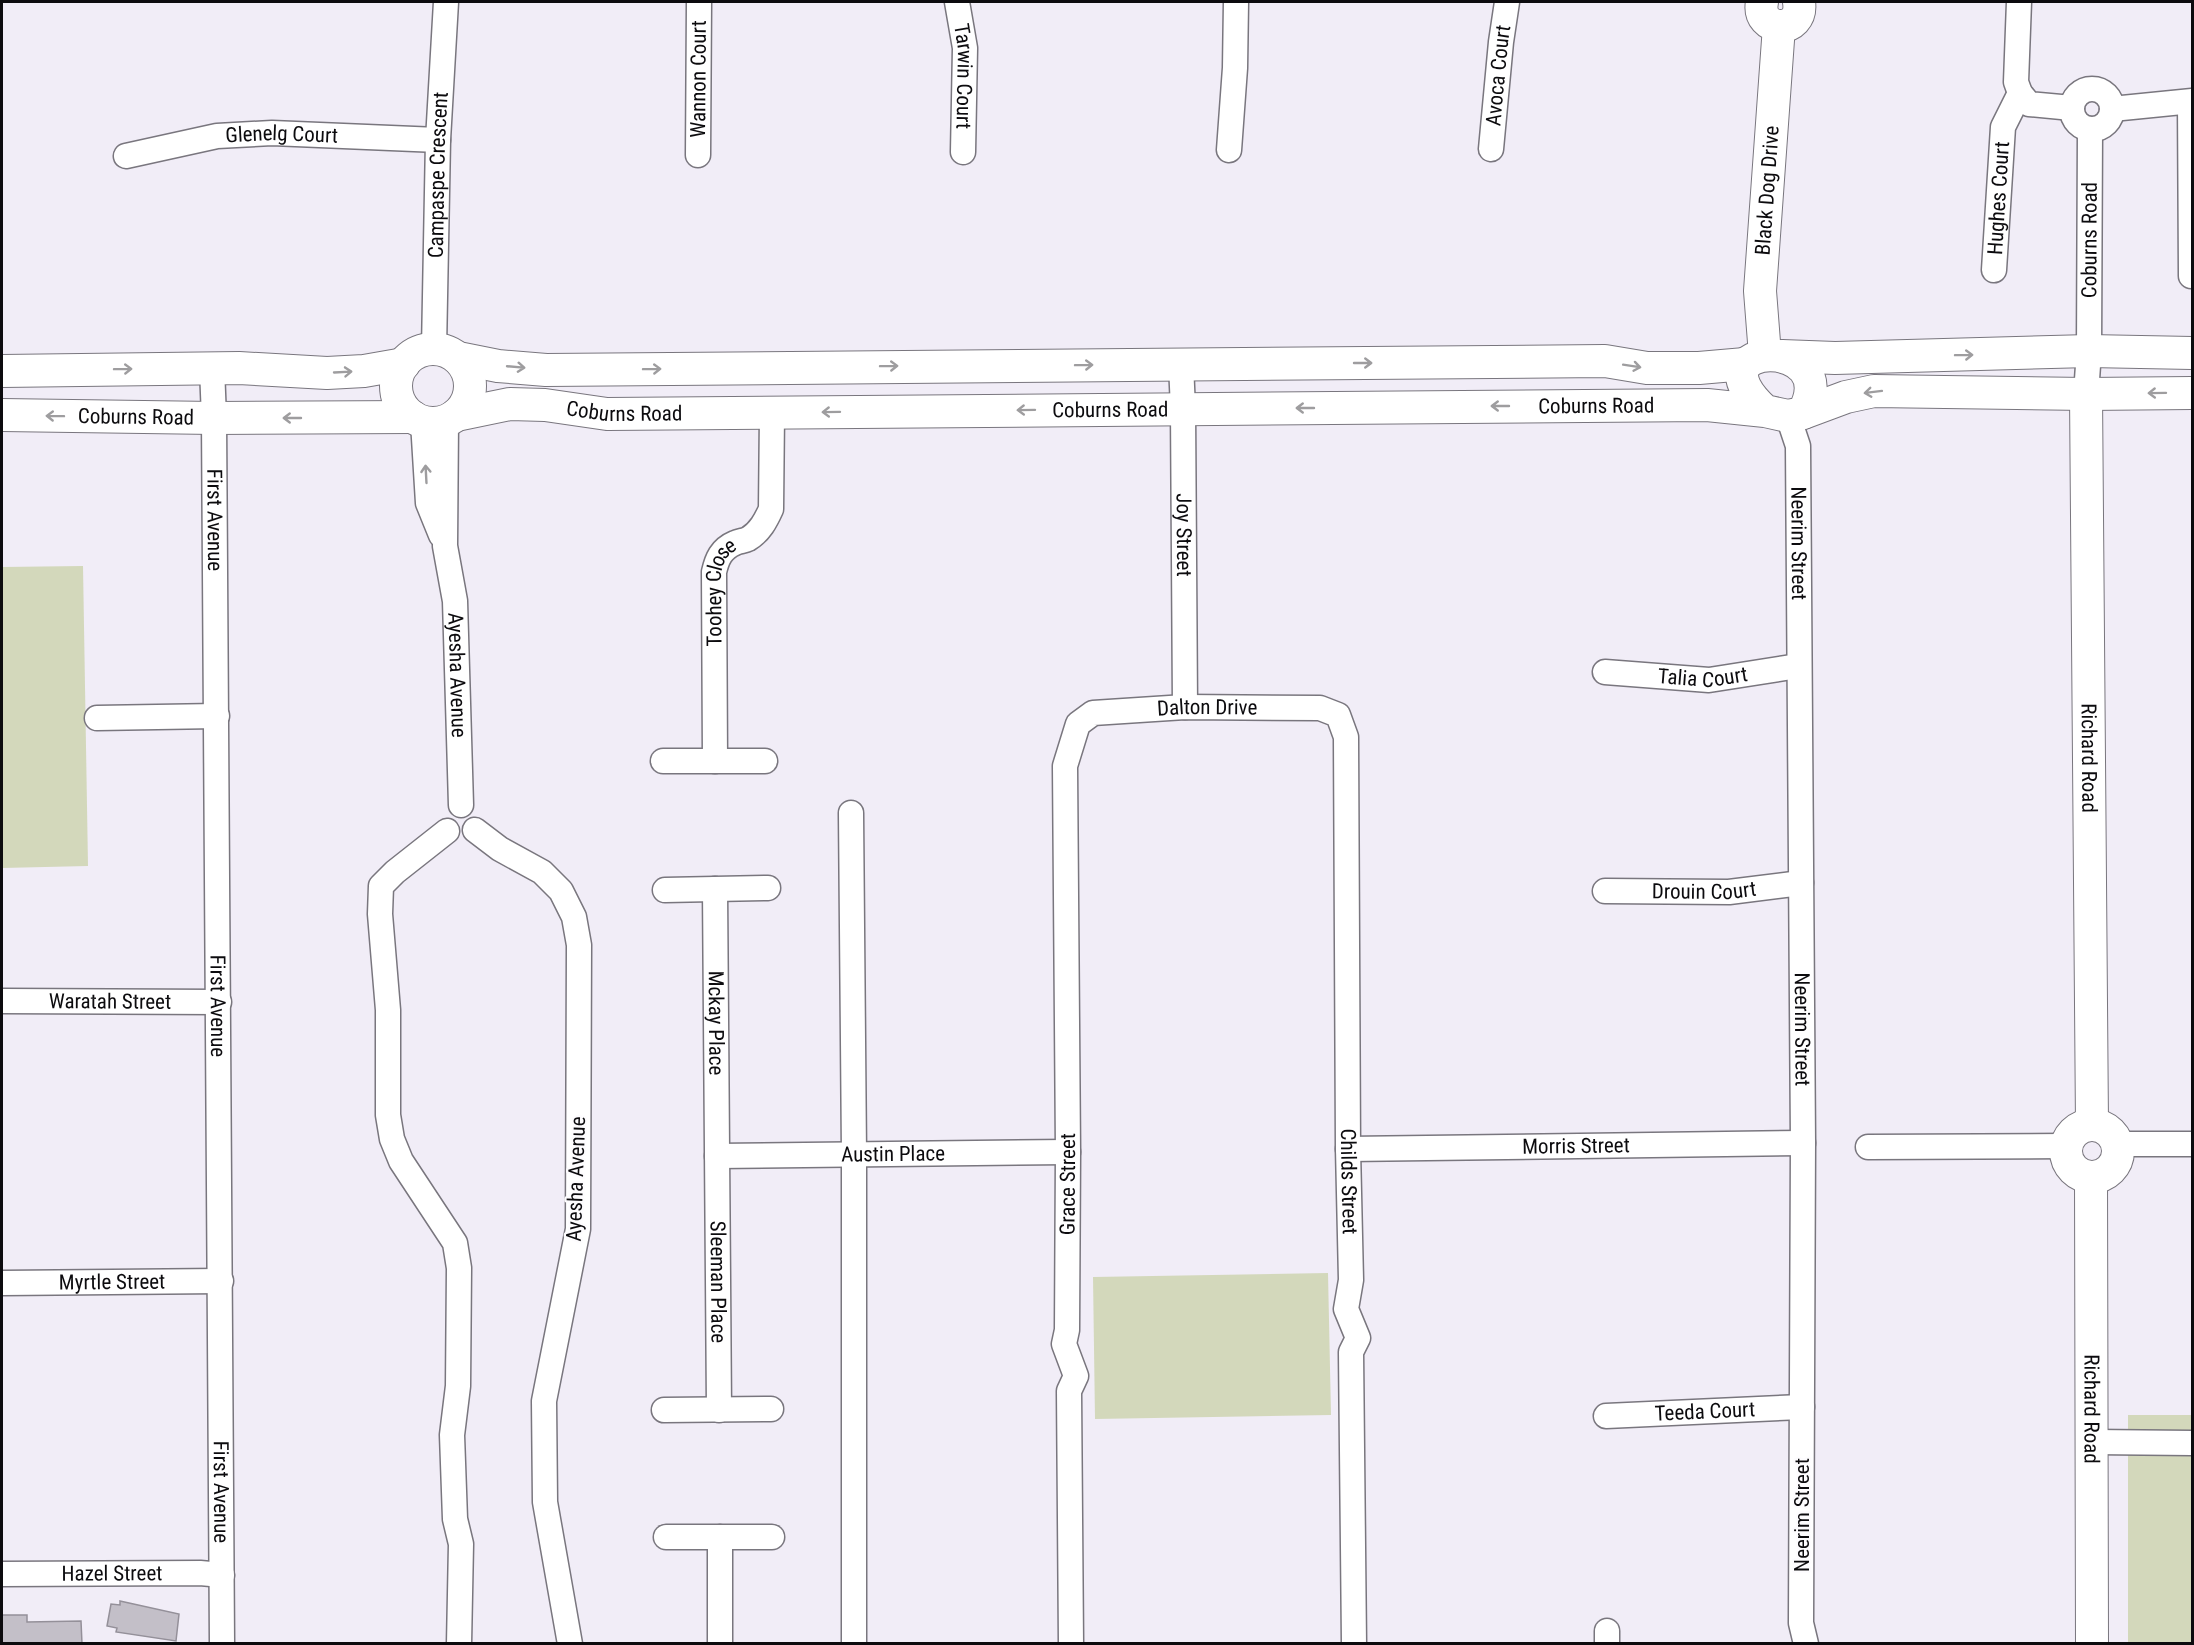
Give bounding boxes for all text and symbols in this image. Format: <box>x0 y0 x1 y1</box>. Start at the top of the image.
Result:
street label: Wannon Court <box>686 20 711 138</box>
street label: Tarwin Court <box>949 22 977 129</box>
street label: Avoca Court <box>1481 23 1515 127</box>
street label: Campaspe Crescent <box>424 91 453 258</box>
street label: Glenelg Court <box>225 121 339 148</box>
street label: Black Dog Drive <box>1751 125 1784 256</box>
street label: Hughes Court <box>1983 141 2014 256</box>
street label: Coburns Road <box>2077 182 2102 298</box>
one-way arrow <box>1954 349 1974 361</box>
one-way arrow <box>1353 357 1373 369</box>
one-way arrow <box>1074 359 1094 371</box>
one-way arrow <box>1621 360 1641 371</box>
one-way arrow <box>879 361 899 372</box>
one-way arrow <box>505 362 525 373</box>
one-way arrow <box>112 363 132 375</box>
one-way arrow <box>642 363 662 375</box>
one-way arrow <box>333 367 353 378</box>
one-way arrow <box>1863 387 1883 398</box>
one-way arrow <box>2148 387 2168 399</box>
street label: Coburns Road <box>1538 393 1654 418</box>
street label: Coburns Road <box>565 396 682 426</box>
street label: Coburns Road <box>1052 397 1168 422</box>
one-way arrow <box>1490 400 1510 412</box>
one-way arrow <box>1295 402 1315 414</box>
street label: Coburns Road <box>78 404 194 430</box>
one-way arrow <box>1016 404 1036 416</box>
one-way arrow <box>821 406 841 418</box>
one-way arrow <box>46 410 66 422</box>
one-way arrow <box>283 412 303 423</box>
one-way arrow <box>421 465 432 485</box>
street label: First Avenue <box>202 469 227 571</box>
street label: Neerim Street <box>1786 486 1811 600</box>
street label: Joy Street <box>1172 493 1196 577</box>
street label: Toohey Close <box>702 533 740 647</box>
street label: Ayesha Avenue <box>443 612 471 738</box>
street label: Talia Court <box>1657 662 1749 692</box>
street label: Dalton Drive <box>1156 695 1258 721</box>
street label: Richard Road <box>2077 703 2101 813</box>
street label: Drouin Court <box>1652 877 1758 904</box>
street label: First Avenue <box>206 955 230 1057</box>
street label: Mckay Place <box>704 971 728 1076</box>
street label: Neerim Street <box>1790 972 1815 1086</box>
street label: Waratah Street <box>49 989 171 1014</box>
street label: Ayesha Avenue <box>562 1116 590 1242</box>
street label: Childs Street <box>1336 1128 1362 1235</box>
street label: Grace Street <box>1056 1133 1080 1235</box>
street label: Morris Street <box>1522 1133 1630 1159</box>
street label: Austin Place <box>841 1141 945 1167</box>
street label: Sleeman Place <box>706 1221 730 1343</box>
street label: Myrtle Street <box>59 1270 165 1294</box>
street label: Richard Road <box>2079 1354 2104 1464</box>
street label: Teeda Court <box>1654 1397 1756 1426</box>
street label: First Avenue <box>209 1441 233 1543</box>
street label: Neerim Street <box>1790 1458 1814 1572</box>
street label: Hazel Street <box>61 1561 163 1586</box>

